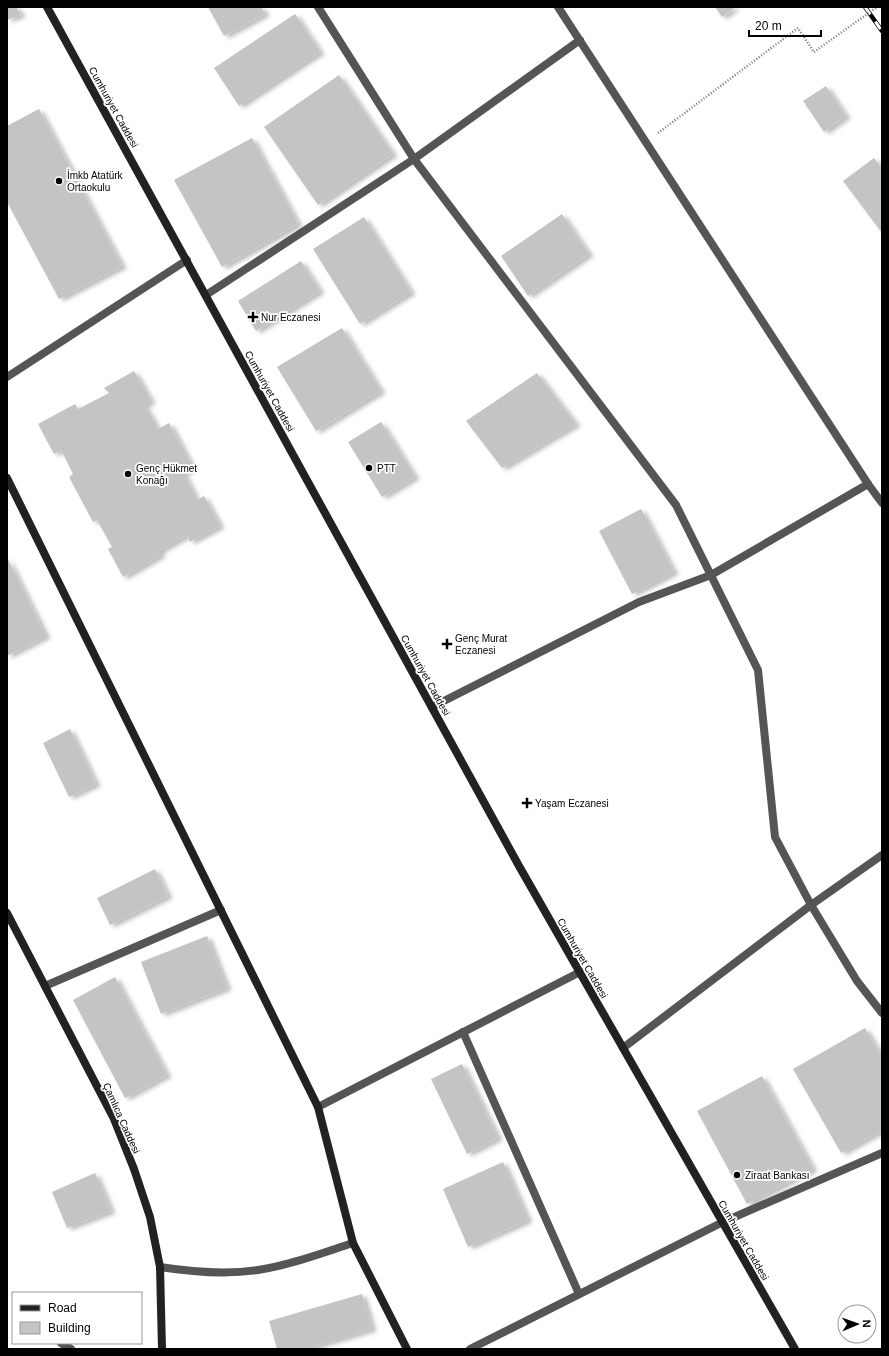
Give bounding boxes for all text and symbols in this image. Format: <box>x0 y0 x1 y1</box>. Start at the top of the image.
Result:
scale bar <box>749 12 821 38</box>
text: 20 m <box>755 19 782 33</box>
street label: Cumhuriyet Caddesi <box>87 65 140 150</box>
place label: İmkb Atatürk Ortaokulu <box>67 169 124 193</box>
marker: İmkb Atatürk Ortaokulu <box>54 176 64 186</box>
marker: Nur Eczanesi <box>248 312 258 322</box>
place label: Nur Eczanesi <box>261 312 320 323</box>
street label: Cumhuriyet Caddesi <box>243 349 296 434</box>
place label: Genç Hükmet Konağı <box>136 463 197 486</box>
marker: PTT <box>364 463 374 473</box>
place label: PTT <box>377 463 396 474</box>
marker: Genç Hükmet Konağı <box>123 469 133 479</box>
street label: Cumhuriyet Caddesi <box>399 633 452 718</box>
place label: Genç Murat Eczanesi <box>455 633 507 656</box>
marker: Genç Murat Eczanesi <box>442 639 452 649</box>
marker: Yaşam Eczanesi <box>522 798 532 808</box>
place label: Yaşam Eczanesi <box>535 798 609 809</box>
street label: Cumhuriyet Caddesi <box>555 916 610 1000</box>
street label: Çamlıca Caddesi <box>101 1081 142 1155</box>
marker: Ziraat Bankası <box>732 1170 742 1180</box>
place label: Ziraat Bankası <box>745 1170 809 1181</box>
street label: Cumhuriyet Caddesi <box>716 1198 771 1282</box>
legend <box>12 1292 142 1344</box>
text: Road <box>48 1301 77 1315</box>
north arrow <box>837 1304 877 1344</box>
text: N <box>861 1319 873 1328</box>
text: Building <box>48 1321 91 1335</box>

